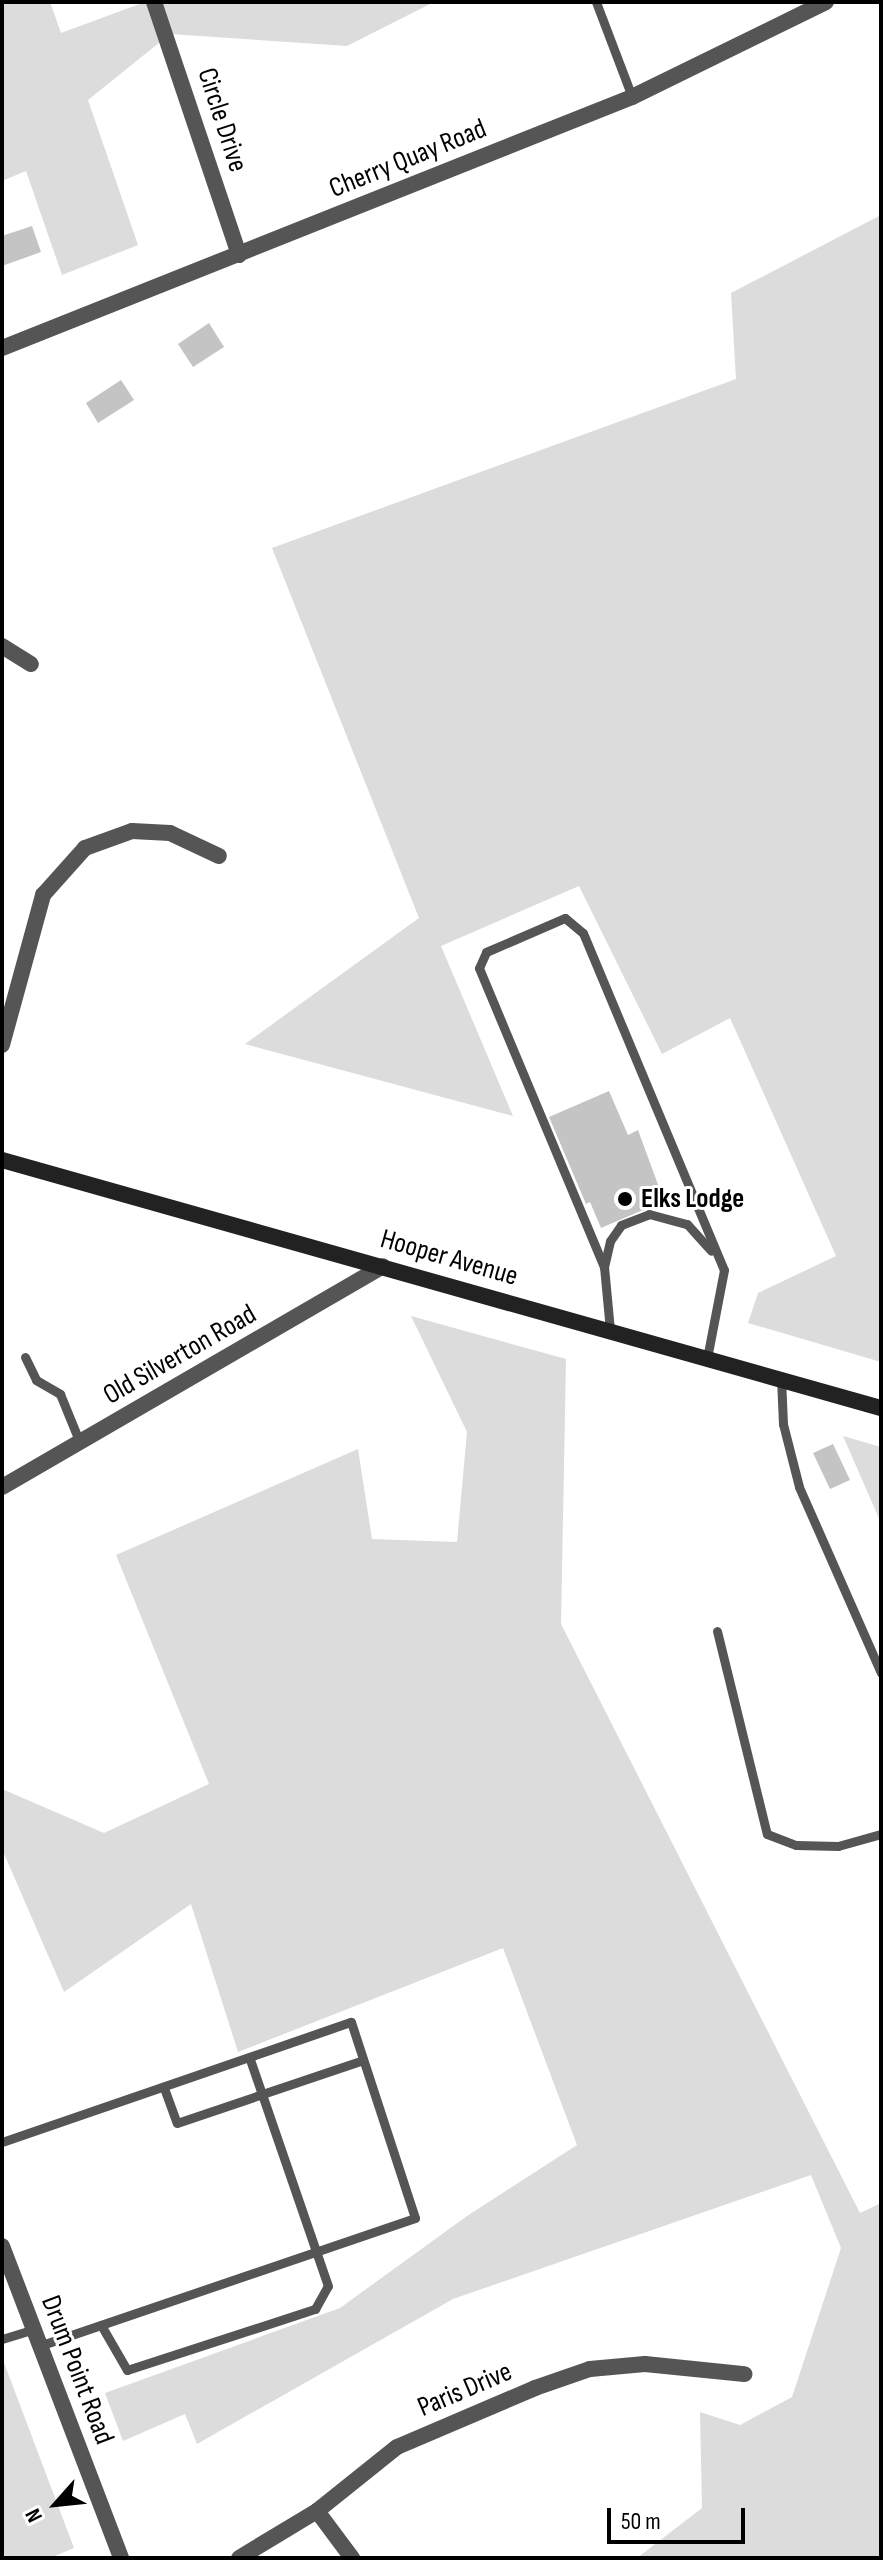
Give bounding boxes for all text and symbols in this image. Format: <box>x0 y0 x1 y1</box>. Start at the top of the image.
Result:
street label: Circle Drive <box>189 64 255 176</box>
street label: Cherry Quay Road <box>325 112 491 206</box>
place label: Elks Lodge <box>641 1182 744 1216</box>
marker: Elks Lodge <box>616 1190 634 1208</box>
street label: Hooper Avenue <box>376 1222 522 1294</box>
street label: Old Silverton Road <box>98 1298 262 1412</box>
street label: Drum Point Road <box>33 2291 121 2449</box>
street label: Paris Drive <box>413 2355 517 2425</box>
north arrow <box>16 2464 96 2544</box>
scale bar <box>611 2492 749 2542</box>
text: N <box>19 2504 49 2526</box>
text: 50 m <box>621 2507 661 2536</box>

